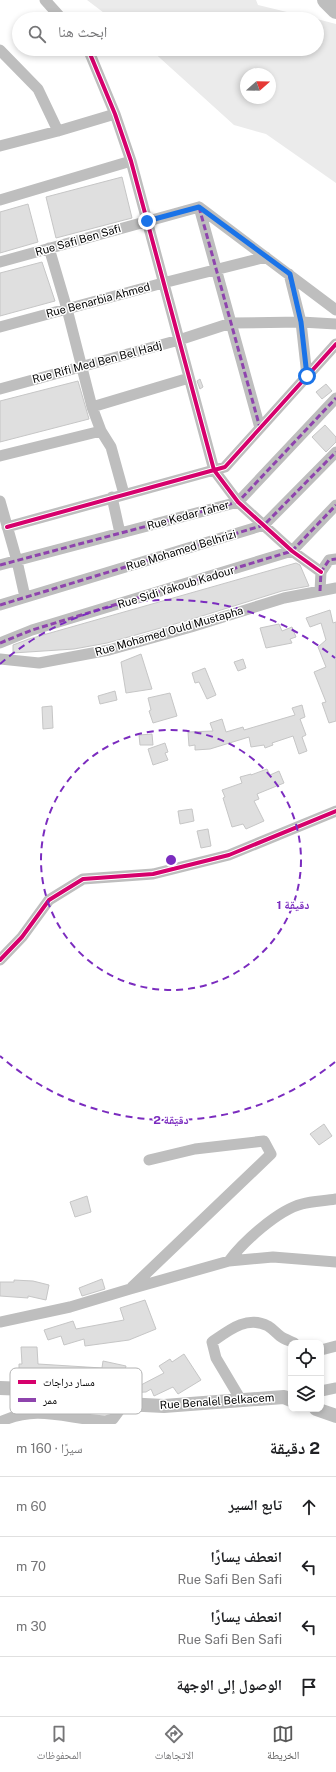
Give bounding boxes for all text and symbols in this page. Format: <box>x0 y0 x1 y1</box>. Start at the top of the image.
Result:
search box <box>12 12 324 56</box>
icon: search <box>26 23 48 45</box>
text: ابحث هنا <box>58 23 107 40</box>
north arrow <box>240 68 276 104</box>
route end <box>138 212 156 230</box>
street label: Rue Safi Ben Safi <box>34 222 122 258</box>
street label: Rue Benarbia Ahmed <box>45 280 151 320</box>
street label: Rue Rifi Med Ben Bel Hadj <box>31 339 163 385</box>
route start <box>298 367 316 385</box>
street label: Rue Kedar Taher <box>146 498 230 532</box>
street label: Rue Mohamed Belhrizi <box>125 528 237 572</box>
street label: Rue Sidi Yakoub Kadour <box>116 564 236 610</box>
street label: Rue Mohamed Ould Mustapha <box>94 604 244 658</box>
centre of rings <box>164 853 178 867</box>
text: 1 دقيقة <box>276 898 310 912</box>
text: 2 دقيقة <box>153 1113 189 1127</box>
map controls <box>288 1340 324 1412</box>
button: locate <box>288 1340 324 1376</box>
legend <box>10 1368 142 1414</box>
text: مسار دراجات <box>43 1376 95 1388</box>
button: layers <box>288 1376 324 1412</box>
street label: Rue Benalel Belkacem <box>159 1391 275 1411</box>
text: ممر <box>42 1394 57 1406</box>
text: 2 دقيقة <box>270 1438 320 1458</box>
text: سيرًا · 160 m <box>16 1441 82 1456</box>
text: تابع السير <box>229 1496 282 1513</box>
icon: ahead <box>298 1496 320 1518</box>
text: 60 m <box>16 1499 46 1514</box>
text: انعطف يسارًا <box>211 1548 282 1565</box>
icon: left <box>298 1556 320 1578</box>
text: 70 m <box>16 1559 46 1574</box>
text: Rue Safi Ben Safi <box>178 1572 282 1587</box>
text: انعطف يسارًا <box>211 1608 282 1625</box>
icon: left <box>298 1616 320 1638</box>
text: 30 m <box>16 1619 46 1634</box>
text: Rue Safi Ben Safi <box>178 1632 282 1647</box>
text: الوصول إلى الوجهة <box>177 1676 282 1693</box>
icon: arrive <box>298 1676 320 1698</box>
tab: المحفوظات <box>37 1723 81 1766</box>
tab: الاتجاهات <box>155 1723 194 1766</box>
tab: الخريطة <box>267 1723 299 1766</box>

